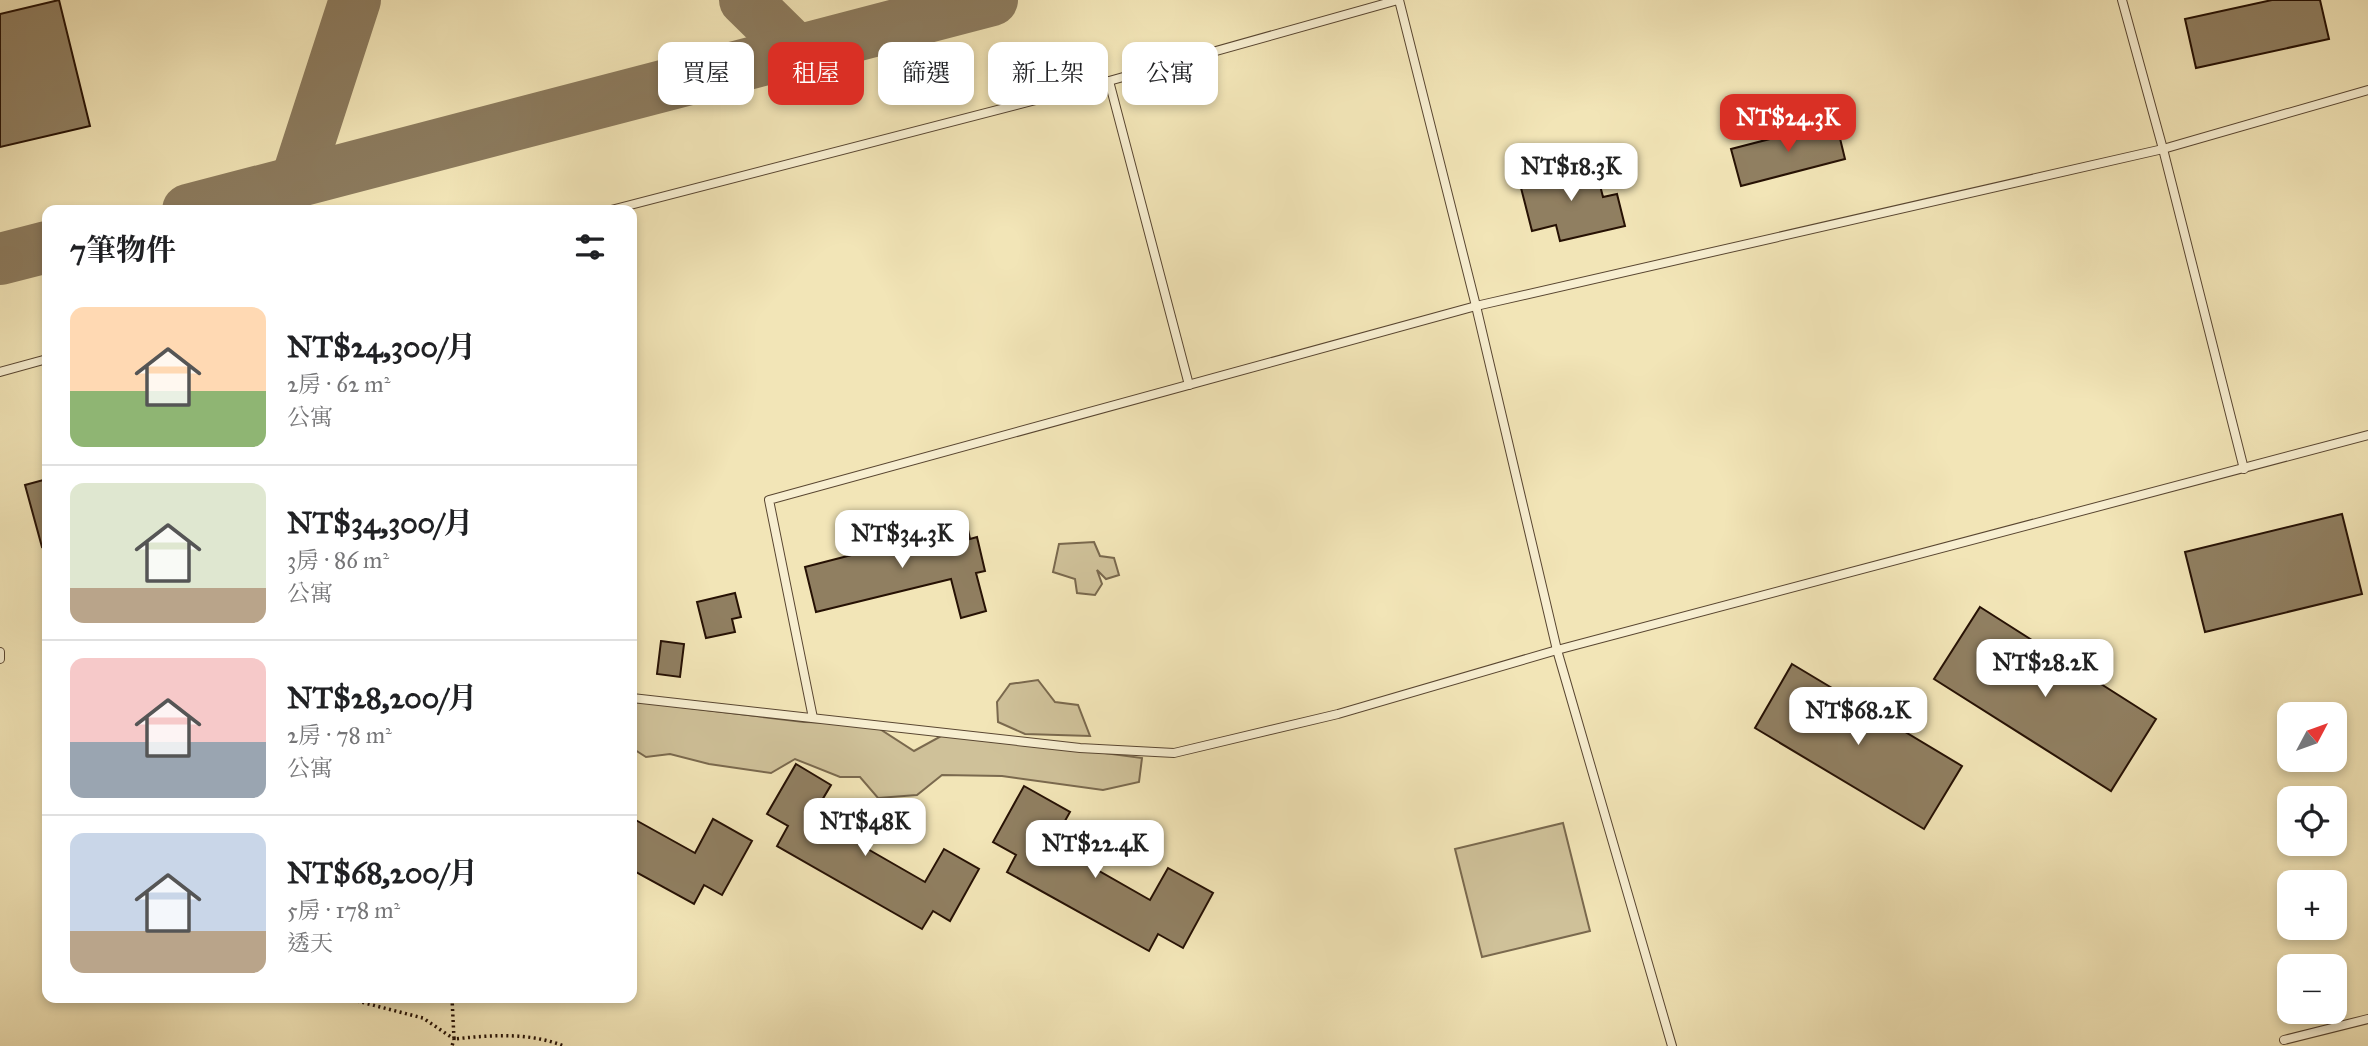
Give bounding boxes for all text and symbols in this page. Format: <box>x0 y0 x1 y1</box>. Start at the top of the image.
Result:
chip: 買屋 <box>658 42 754 105</box>
chip: 租屋 <box>768 42 864 105</box>
chip: 篩選 <box>878 42 974 105</box>
chip: 新上架 <box>988 42 1108 105</box>
chip: 公寓 <box>1122 42 1218 105</box>
pin: NT$24.3K <box>1716 94 1860 154</box>
text: NT$24.3K <box>1736 103 1840 131</box>
pin: NT$18.3K <box>1499 144 1643 203</box>
text: NT$18.3K <box>1521 152 1621 180</box>
icon: filters <box>571 228 609 266</box>
text: 7筆物件 <box>70 232 176 268</box>
text: NT$24,300/月 <box>287 329 476 365</box>
icon: home <box>126 335 210 419</box>
text: 2房 · 62 m² <box>287 370 390 398</box>
text: 公寓 <box>287 403 333 431</box>
text: NT$34,300/月 <box>287 505 473 541</box>
pin: NT$34.3K <box>830 510 974 570</box>
icon: home <box>126 511 210 595</box>
text: NT$34.3K <box>851 519 953 547</box>
text: 3房 · 86 m² <box>287 546 389 574</box>
text: 公寓 <box>287 579 333 607</box>
pin: NT$28.2K <box>1973 640 2117 699</box>
text: NT$28.2K <box>1992 648 2098 676</box>
text: NT$28,200/月 <box>287 680 477 716</box>
icon: home <box>126 686 210 770</box>
pin: NT$68.2K <box>1786 688 1930 747</box>
text: NT$68.2K <box>1805 696 1911 724</box>
north arrow <box>2277 702 2347 772</box>
map controls <box>2277 702 2347 1024</box>
text: 2房 · 78 m² <box>287 721 392 749</box>
text: 公寓 <box>287 754 333 782</box>
button: locate <box>2277 786 2347 856</box>
pin: NT$48K <box>808 798 922 858</box>
text: NT$48K <box>820 807 910 835</box>
pin: NT$22.4K <box>1023 820 1167 880</box>
text: NT$22.4K <box>1042 829 1148 857</box>
text: NT$68,200/月 <box>287 855 478 891</box>
icon: home <box>126 861 210 945</box>
button: + <box>2277 870 2347 940</box>
text: 5房 · 178 m² <box>287 896 400 924</box>
text: 透天 <box>287 929 333 957</box>
button: − <box>2277 954 2347 1024</box>

